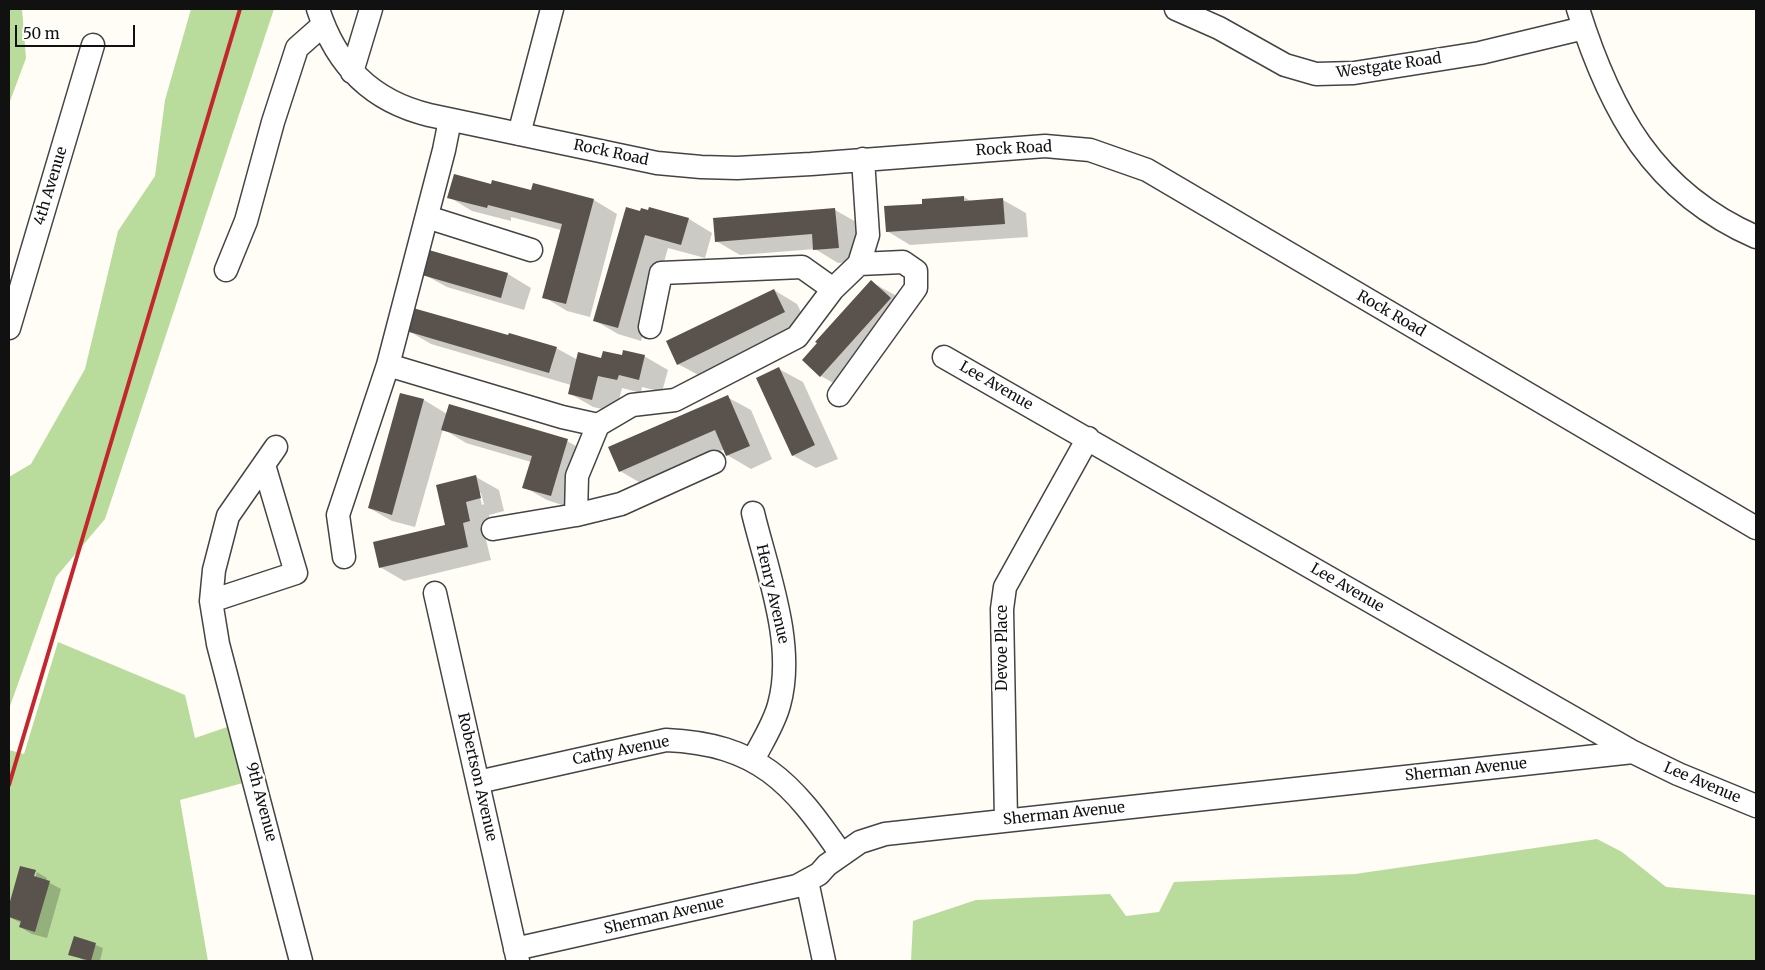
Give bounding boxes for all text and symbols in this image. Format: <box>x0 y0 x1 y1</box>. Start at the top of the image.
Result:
scale bar <box>18 15 138 47</box>
text: 50 m <box>23 24 60 43</box>
street label: Westgate Road <box>1335 50 1443 82</box>
street label: Rock Road <box>572 136 650 170</box>
street label: Rock Road <box>975 138 1053 160</box>
street label: 4th Avenue <box>31 145 71 227</box>
street label: Rock Road <box>1353 287 1429 341</box>
street label: Lee Avenue <box>956 358 1036 414</box>
street label: Henry Avenue <box>752 543 792 645</box>
street label: Lee Avenue <box>1307 560 1387 616</box>
street label: Devoe Place <box>994 605 1012 691</box>
street label: Robertson Avenue <box>453 711 501 843</box>
street label: Cathy Avenue <box>571 733 671 769</box>
street label: Sherman Avenue <box>1404 755 1528 785</box>
street label: Lee Avenue <box>1661 759 1743 807</box>
street label: 9th Avenue <box>242 761 280 843</box>
street label: Sherman Avenue <box>1002 799 1126 829</box>
street label: Sherman Avenue <box>602 893 726 939</box>

